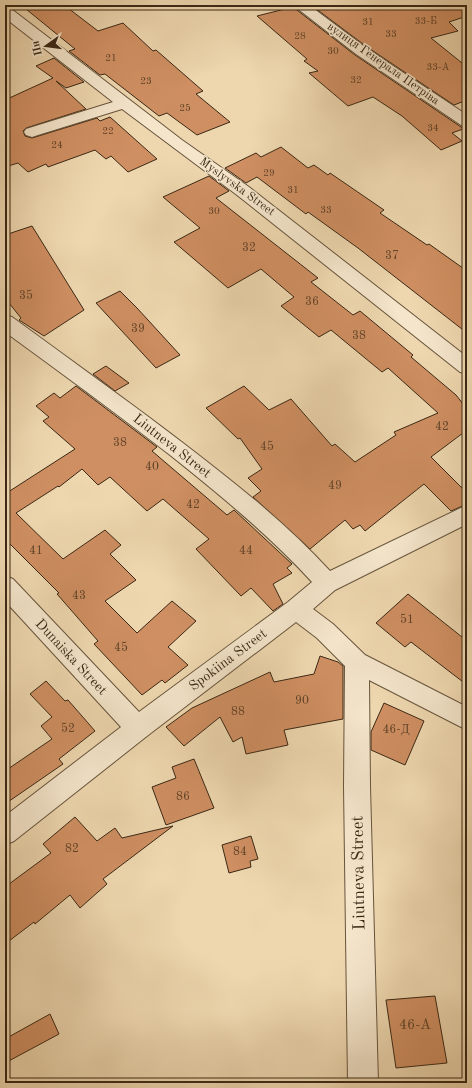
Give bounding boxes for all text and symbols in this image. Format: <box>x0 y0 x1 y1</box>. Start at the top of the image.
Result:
house number: 33-Б <box>415 16 437 26</box>
house number: 31 <box>362 17 374 27</box>
street label: вулиця Генерала Петріва <box>325 20 442 107</box>
north arrow <box>26 26 66 66</box>
house number: 33 <box>385 29 397 39</box>
house number: 28 <box>294 31 306 41</box>
text: Пн <box>31 39 45 57</box>
house number: 30 <box>327 46 339 56</box>
house number: 21 <box>105 53 117 63</box>
house number: 33-А <box>427 62 450 72</box>
house number: 32 <box>350 75 362 85</box>
house number: 23 <box>140 76 152 86</box>
house number: 25 <box>179 103 191 113</box>
house number: 34 <box>427 123 439 133</box>
house number: 22 <box>102 126 114 136</box>
house number: 24 <box>51 140 63 150</box>
street label: Myslyvska Street <box>197 156 277 218</box>
house number: 29 <box>263 168 275 178</box>
house number: 31 <box>287 185 299 195</box>
house number: 33 <box>320 205 332 215</box>
house number: 30 <box>208 206 220 216</box>
house number: 32 <box>242 242 256 254</box>
house number: 37 <box>385 250 399 262</box>
house number: 35 <box>19 289 33 302</box>
house number: 36 <box>305 296 319 308</box>
house number: 39 <box>131 323 145 335</box>
house number: 38 <box>352 330 366 342</box>
street label: Liutneva Street <box>130 411 214 481</box>
house number: 42 <box>435 421 449 433</box>
house number: 38 <box>113 437 127 449</box>
house number: 45 <box>260 440 274 453</box>
house number: 40 <box>145 461 159 473</box>
house number: 49 <box>328 480 342 492</box>
house number: 42 <box>186 499 200 511</box>
house number: 41 <box>29 545 43 557</box>
house number: 44 <box>239 545 253 557</box>
house number: 43 <box>72 590 86 602</box>
house number: 51 <box>400 613 414 626</box>
street label: Dunaiska Street <box>32 616 110 698</box>
street label: Spokiina Street <box>187 626 270 694</box>
house number: 45 <box>114 641 128 654</box>
house number: 90 <box>295 695 309 707</box>
house number: 88 <box>231 706 245 718</box>
house number: 52 <box>61 722 75 735</box>
house number: 46-Д <box>382 724 410 736</box>
house number: 86 <box>176 791 190 803</box>
street label: Liutneva Street <box>349 815 368 930</box>
house number: 82 <box>65 843 79 855</box>
house number: 84 <box>233 846 247 858</box>
house number: 46-А <box>399 1018 431 1032</box>

